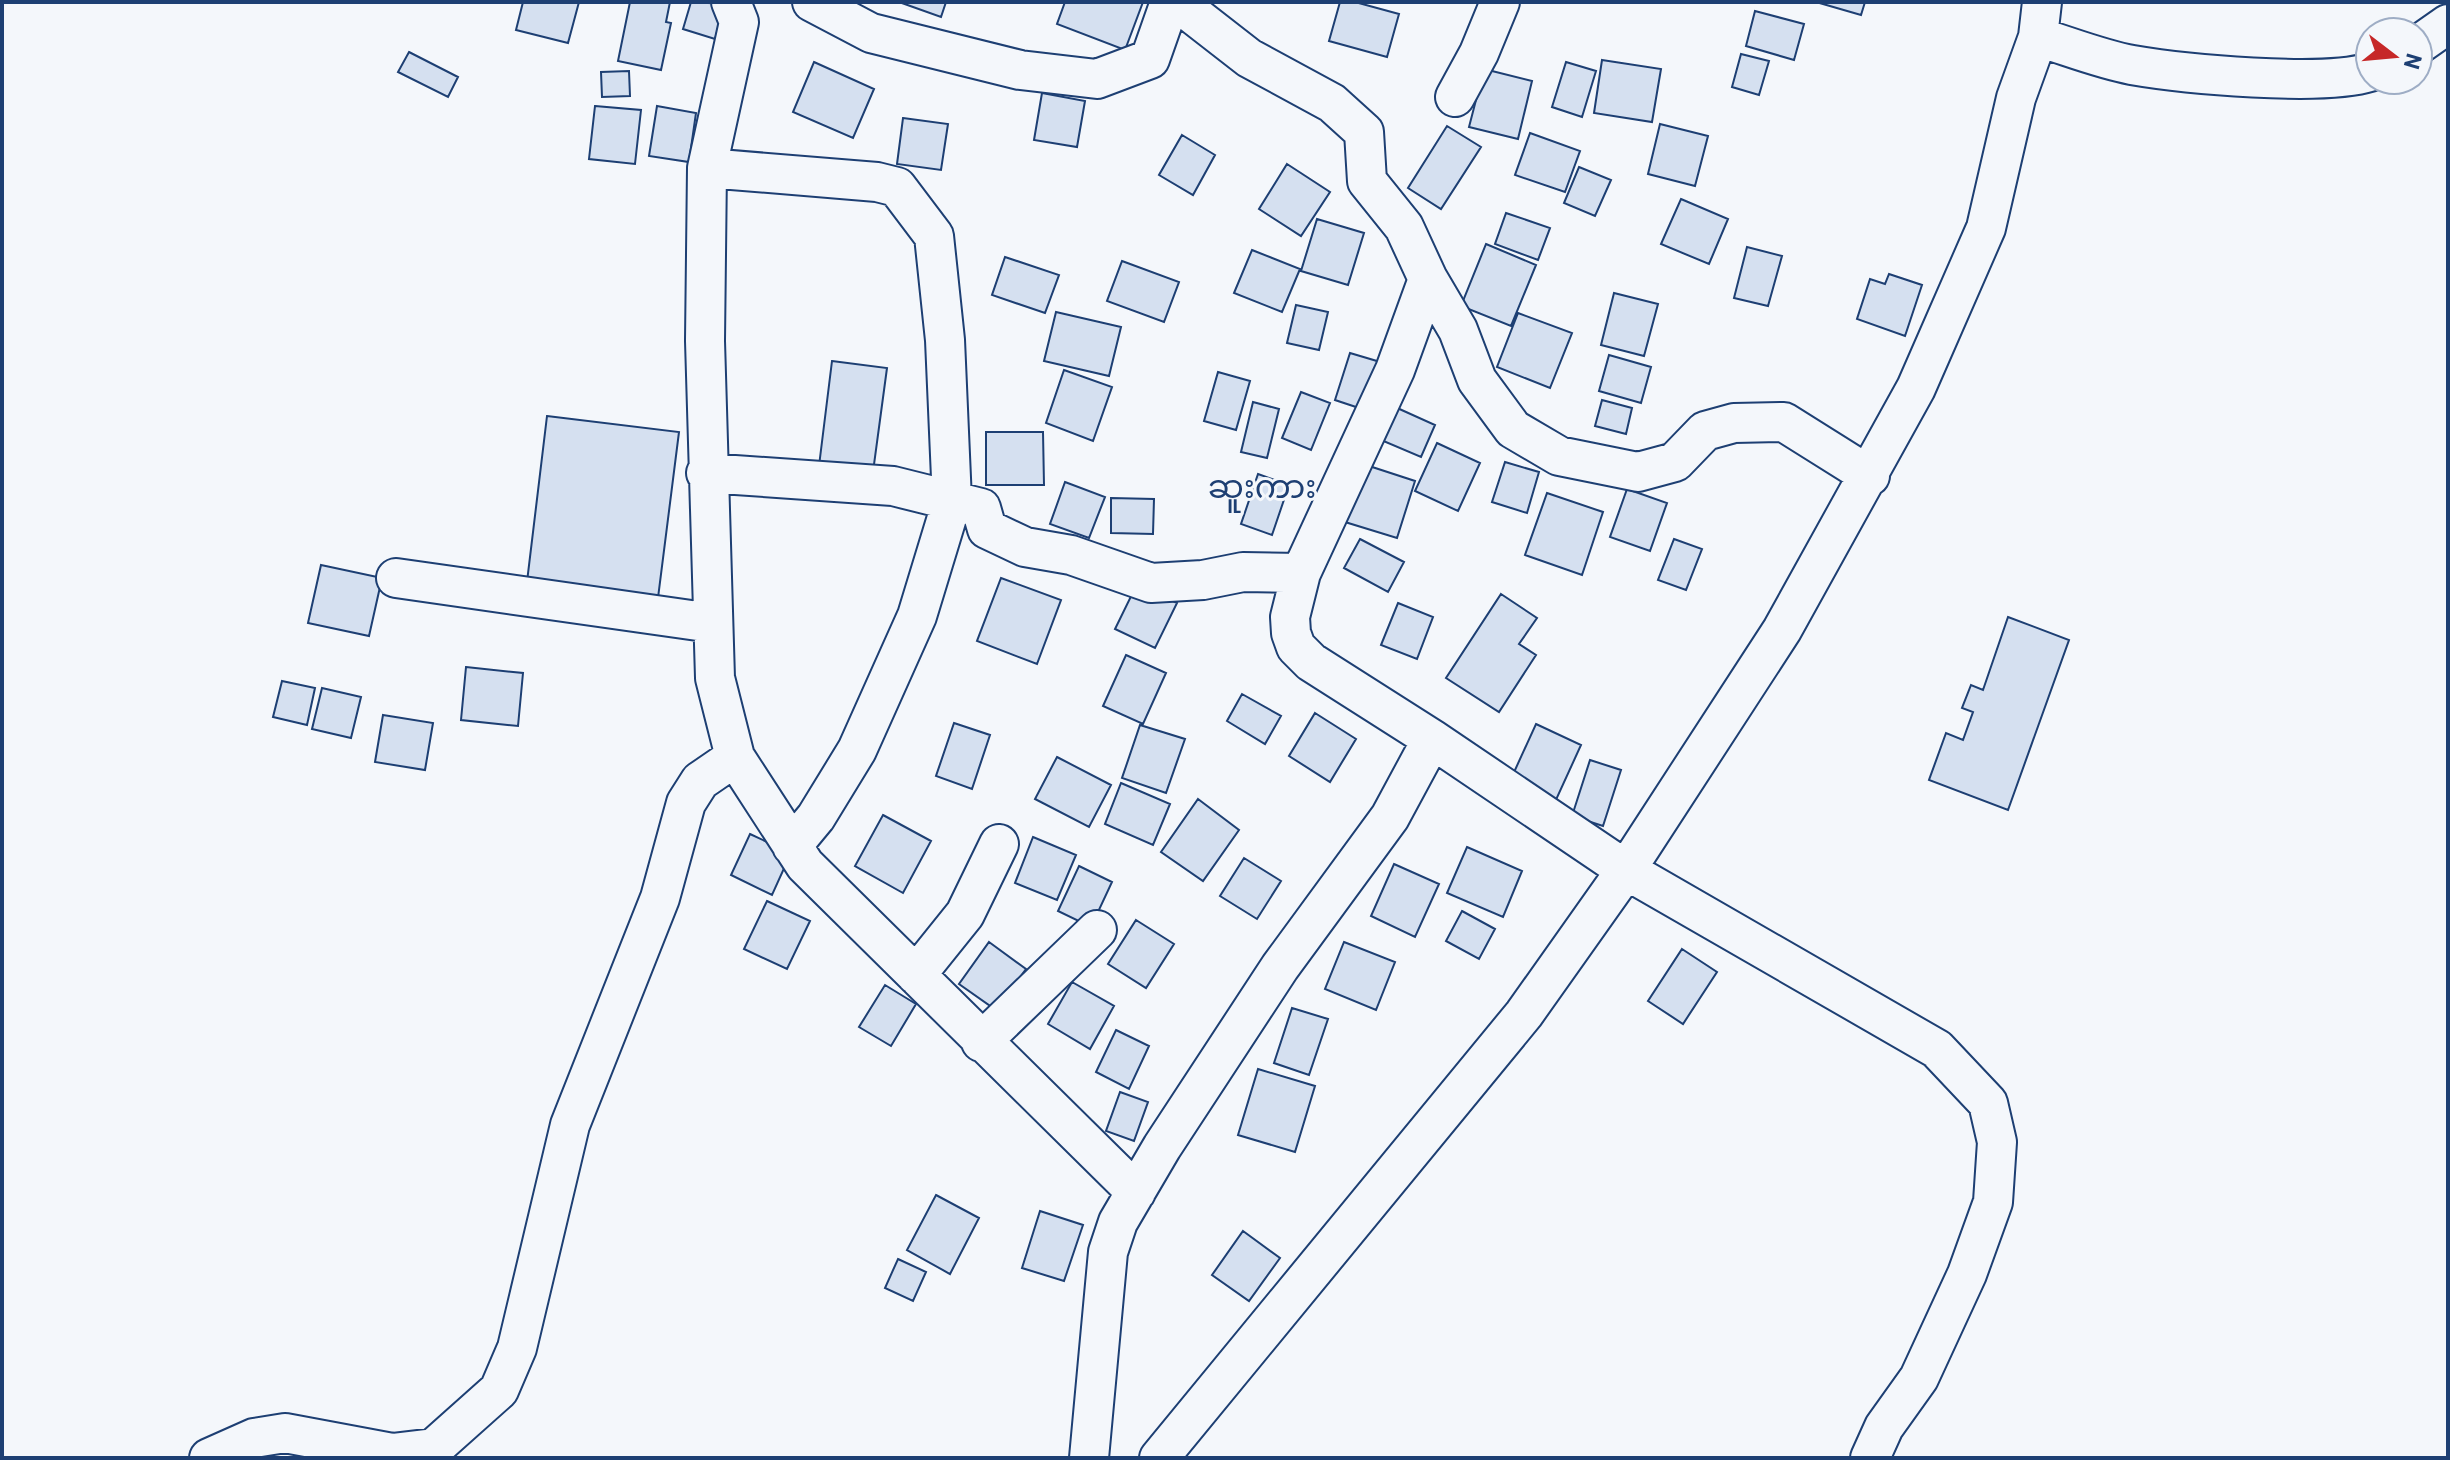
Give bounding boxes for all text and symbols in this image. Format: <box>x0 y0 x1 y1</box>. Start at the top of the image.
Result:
north arrow <box>2354 16 2434 96</box>
text: N <box>2400 51 2429 72</box>
district label: ဆူးကား <box>1208 466 1316 513</box>

